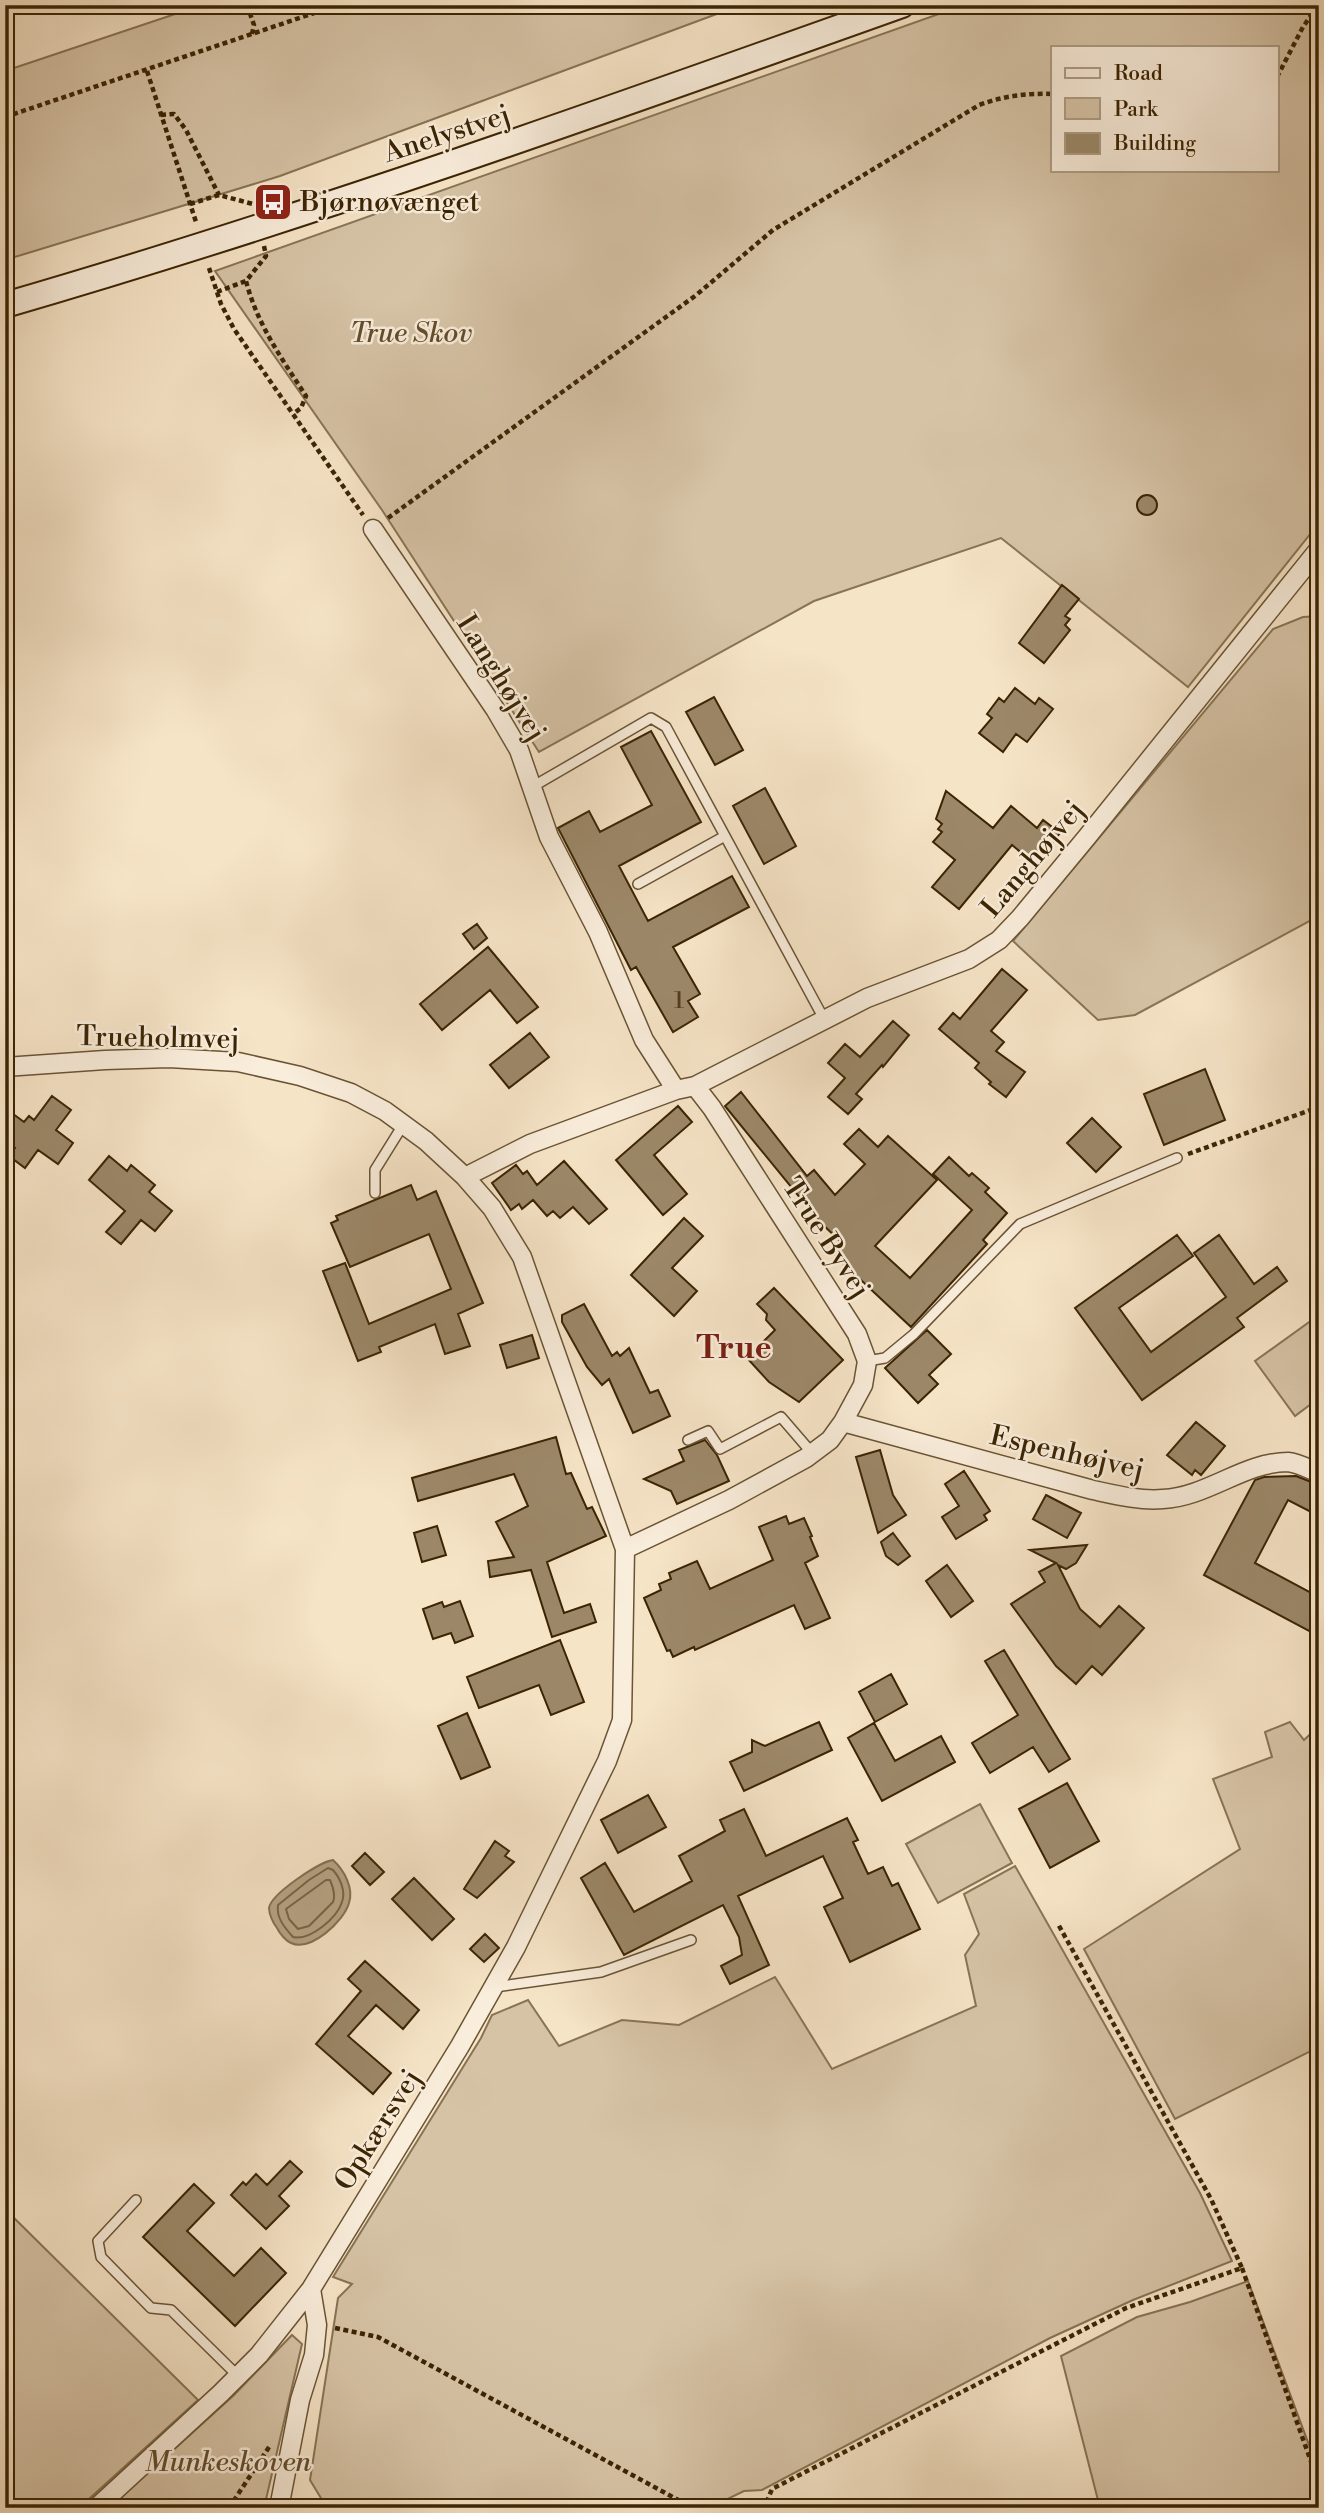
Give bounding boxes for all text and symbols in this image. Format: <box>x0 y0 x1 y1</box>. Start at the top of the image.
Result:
legend <box>1051 46 1278 172</box>
text: Road <box>1114 61 1163 87</box>
street label: Anelystvej <box>378 97 515 171</box>
text: Park <box>1114 97 1159 123</box>
text: Building <box>1113 131 1196 157</box>
bus stop icon: Bjørnøvænget <box>252 181 294 223</box>
place label: Bjørnøvænget <box>299 185 480 220</box>
park label: True Skov <box>350 316 472 351</box>
street label: Langhøjvej <box>448 608 554 748</box>
street label: Langhøjvej <box>974 793 1092 925</box>
house number: 1 <box>674 986 685 1016</box>
street label: Trueholmvej <box>76 1019 240 1057</box>
street label: True Byvej <box>774 1171 878 1305</box>
district label: True <box>696 1328 772 1368</box>
street label: Espenhøjvej <box>986 1418 1148 1488</box>
street label: Opkærsvej <box>327 2063 429 2197</box>
park label: Munkeskoven <box>145 2445 312 2480</box>

